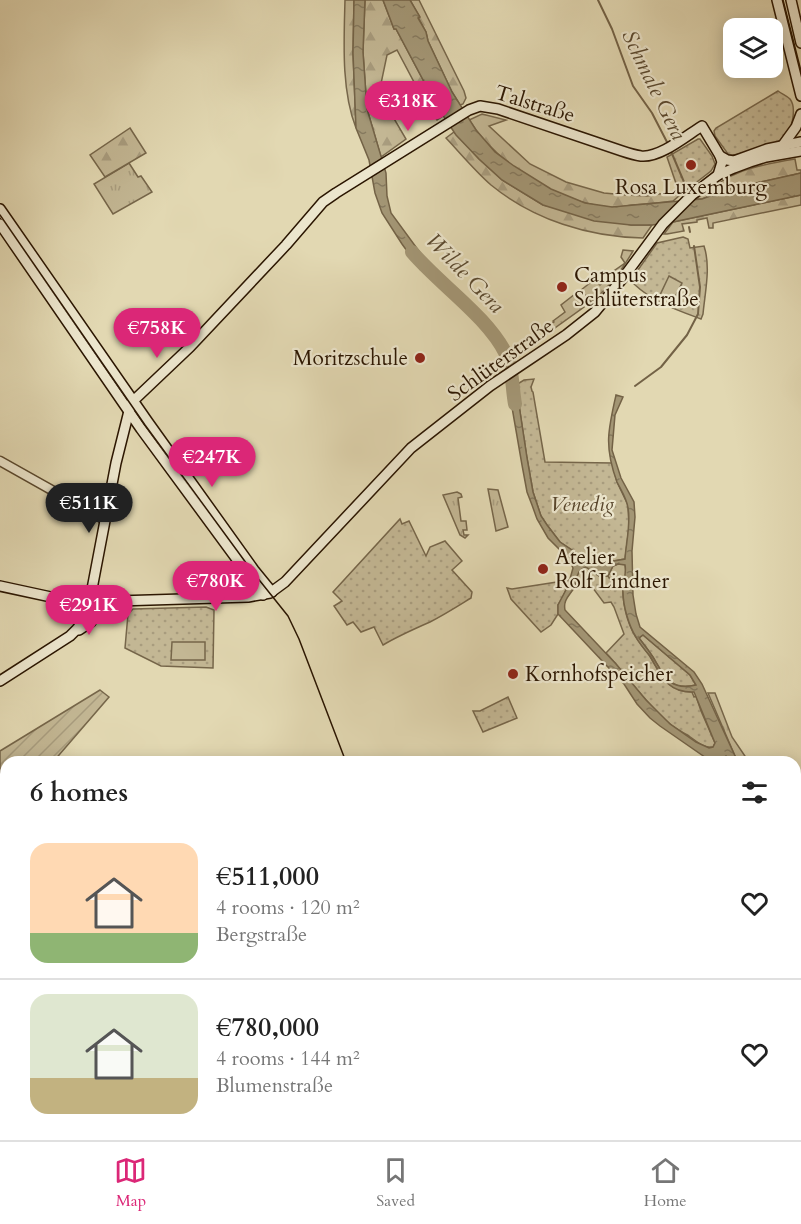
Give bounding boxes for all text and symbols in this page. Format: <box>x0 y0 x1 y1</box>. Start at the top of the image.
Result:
map controls <box>723 18 783 78</box>
button: layers <box>723 18 783 78</box>
water label: Schmale Gera <box>614 25 694 145</box>
street label: Talstraße <box>491 78 579 130</box>
pin: €318K <box>366 81 450 132</box>
text: €318K <box>379 87 437 114</box>
marker: Rosa Luxemburg <box>684 158 698 172</box>
place label: Rosa Luxemburg <box>615 173 767 202</box>
water label: Wilde Gera <box>419 226 511 320</box>
place label: Campus Schlüterstraße <box>574 261 699 314</box>
marker: Campus Schlüterstraße <box>555 280 569 294</box>
pin: €758K <box>115 308 199 359</box>
street label: Schlüterstraße <box>442 312 560 408</box>
text: €758K <box>128 314 186 341</box>
place label: Moritzschule <box>293 344 408 373</box>
marker: Moritzschule <box>413 351 427 365</box>
pin: €247K <box>170 437 254 488</box>
text: €247K <box>183 443 241 470</box>
pin: €511K <box>47 483 131 534</box>
text: €511K <box>60 489 118 516</box>
park label: Venedig <box>550 490 615 519</box>
place label: Atelier Rolf Lindner <box>555 543 669 596</box>
pin: €780K <box>174 561 258 612</box>
marker: Atelier Rolf Lindner <box>536 562 550 576</box>
text: €780K <box>187 567 245 594</box>
pin: €291K <box>47 585 131 636</box>
text: €291K <box>60 591 118 618</box>
place label: Kornhofspeicher <box>525 660 673 689</box>
marker: Kornhofspeicher <box>506 667 520 681</box>
text: 6 homes <box>30 775 128 810</box>
icon: filters <box>738 776 771 809</box>
text: €511,000 <box>216 859 319 894</box>
icon: home <box>78 867 150 939</box>
icon: heart <box>738 887 771 920</box>
text: 4 rooms · 120 m² <box>216 894 360 921</box>
text: Bergstraße <box>216 921 307 948</box>
text: €780,000 <box>216 1010 319 1045</box>
icon: home <box>78 1018 150 1090</box>
icon: heart <box>738 1038 771 1071</box>
text: 4 rooms · 144 m² <box>216 1045 360 1072</box>
text: Blumenstraße <box>216 1072 333 1099</box>
tab: Map <box>114 1154 147 1212</box>
tab: Saved <box>376 1154 415 1212</box>
tab: Home <box>644 1154 687 1212</box>

